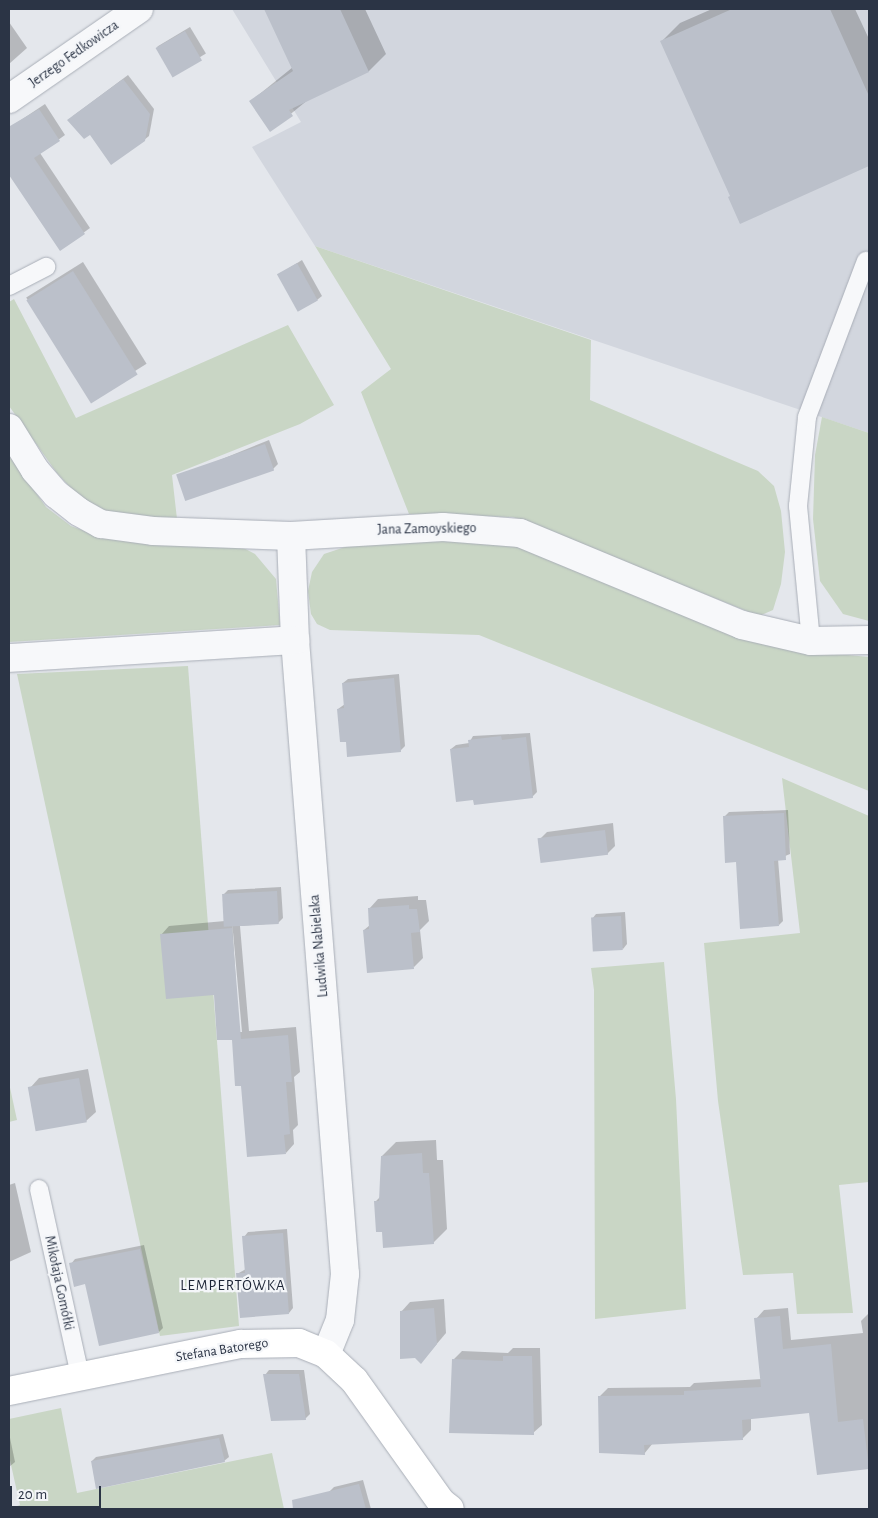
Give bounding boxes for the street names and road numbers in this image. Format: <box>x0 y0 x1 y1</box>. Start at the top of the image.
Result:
street label: Jerzego Fedkowicza <box>26 17 122 91</box>
street label: Jana Zamoyskiego <box>377 520 477 538</box>
street label: Ludwika Nabielaka <box>306 894 332 998</box>
street label: Mikołaja Gomółki <box>41 1234 77 1332</box>
street label: Stefana Batorego <box>175 1334 269 1366</box>

